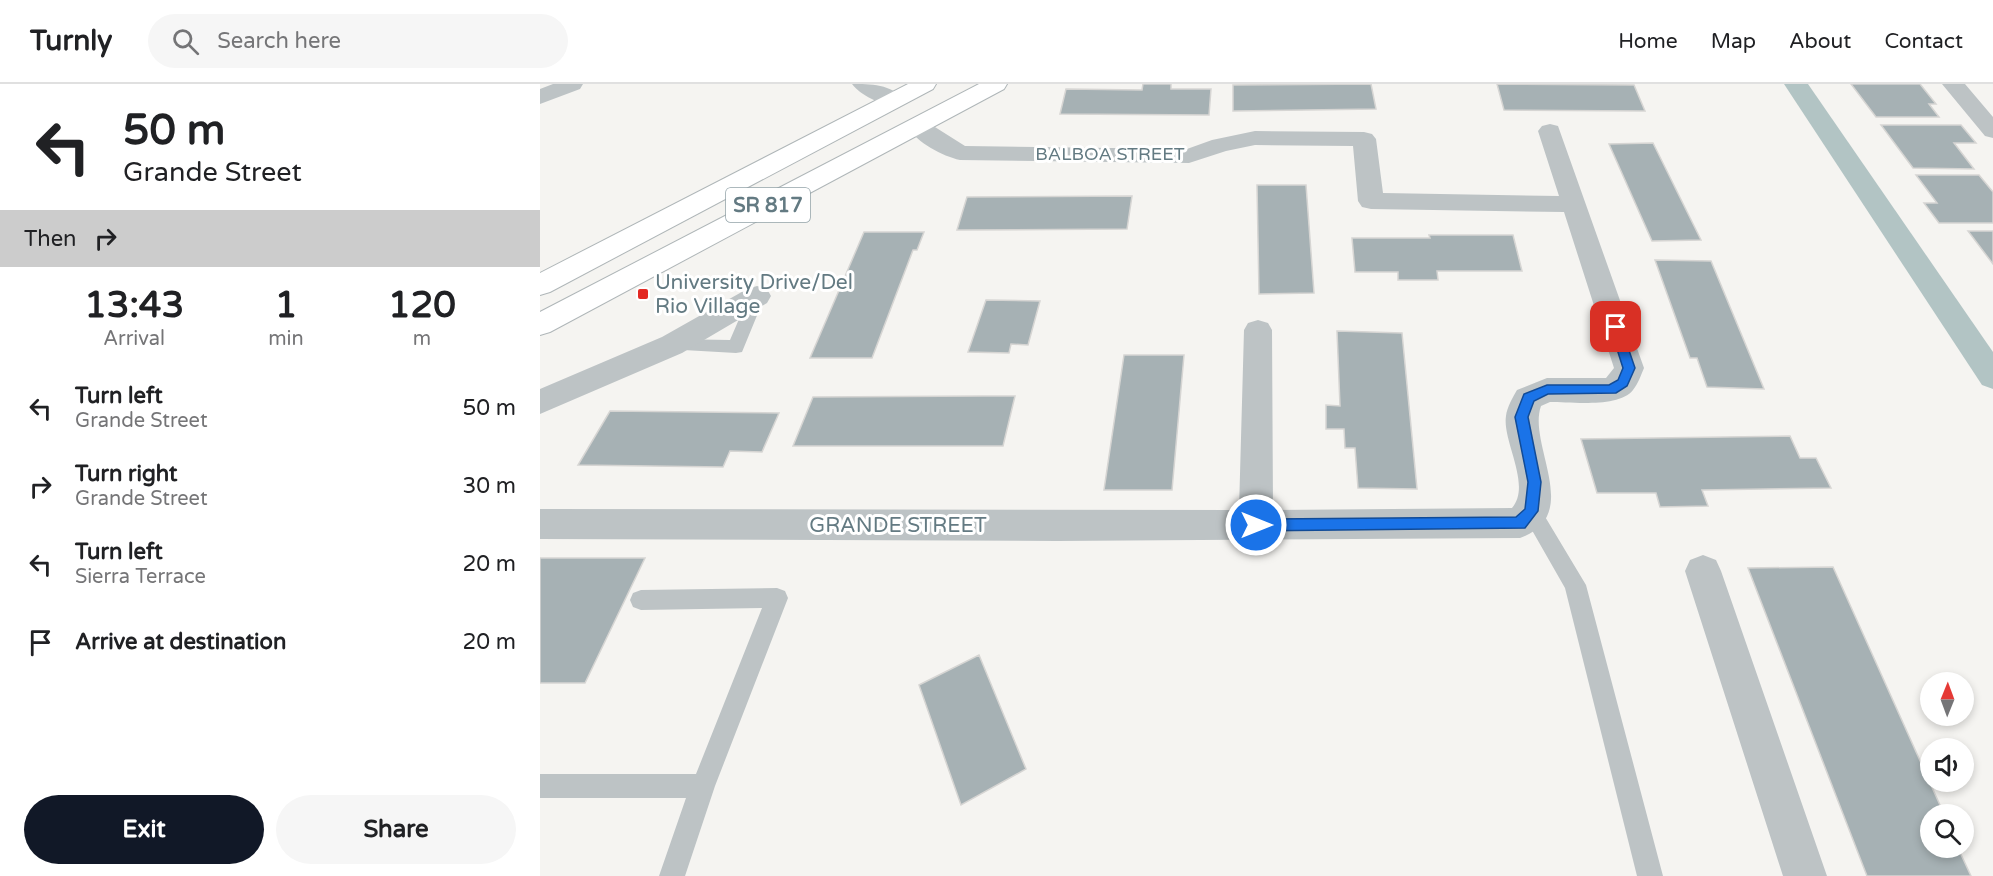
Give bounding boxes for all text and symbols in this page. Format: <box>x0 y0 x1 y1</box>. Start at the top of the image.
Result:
search box <box>148 14 568 68</box>
text: Turnly <box>30 24 112 58</box>
icon: search <box>169 25 202 58</box>
text: Search here <box>217 28 341 54</box>
text: Home <box>1618 29 1678 54</box>
text: Map <box>1711 29 1756 54</box>
text: About <box>1789 29 1851 54</box>
text: Contact <box>1884 29 1963 54</box>
text: 50 m <box>123 105 225 156</box>
icon: left <box>24 108 102 186</box>
street label: BALBOA STREET <box>1035 143 1185 165</box>
text: Grande Street <box>123 156 302 189</box>
road number: SR 817 <box>726 188 810 222</box>
icon: right <box>89 222 122 255</box>
text: Then <box>24 226 77 252</box>
place label: University Drive/Del Rio Village <box>655 270 853 319</box>
text: 13:43 <box>84 284 184 327</box>
text: 1 <box>275 284 297 327</box>
text: 120 <box>388 284 456 327</box>
marker: University Drive/Del Rio Village <box>636 287 650 301</box>
pin <box>1590 301 1641 352</box>
icon: arrive <box>1599 310 1632 343</box>
text: Arrival <box>103 327 165 351</box>
text: min <box>268 327 304 351</box>
text: m <box>413 327 431 351</box>
text: Turn left <box>75 383 163 409</box>
icon: left <box>24 392 57 425</box>
text: 50 m <box>462 395 516 421</box>
text: Grande Street <box>75 409 208 433</box>
text: Turn right <box>75 461 177 487</box>
icon: right <box>24 470 57 503</box>
text: 30 m <box>462 473 516 499</box>
text: Grande Street <box>75 487 208 511</box>
position arrow <box>1224 493 1288 557</box>
street label: GRANDE STREET <box>809 513 987 538</box>
text: Turn left <box>75 539 163 565</box>
icon: left <box>24 548 57 581</box>
text: 20 m <box>462 551 516 577</box>
text: Sierra Terrace <box>75 565 206 589</box>
icon: arrive <box>24 626 57 659</box>
text: Arrive at destination <box>75 629 286 655</box>
text: 20 m <box>462 629 516 655</box>
north arrow <box>1920 672 1974 726</box>
map controls <box>1920 672 1974 858</box>
button: sound <box>1920 738 1974 792</box>
button: Exit <box>24 795 264 864</box>
button: Share <box>276 795 516 864</box>
button: search <box>1920 804 1974 858</box>

